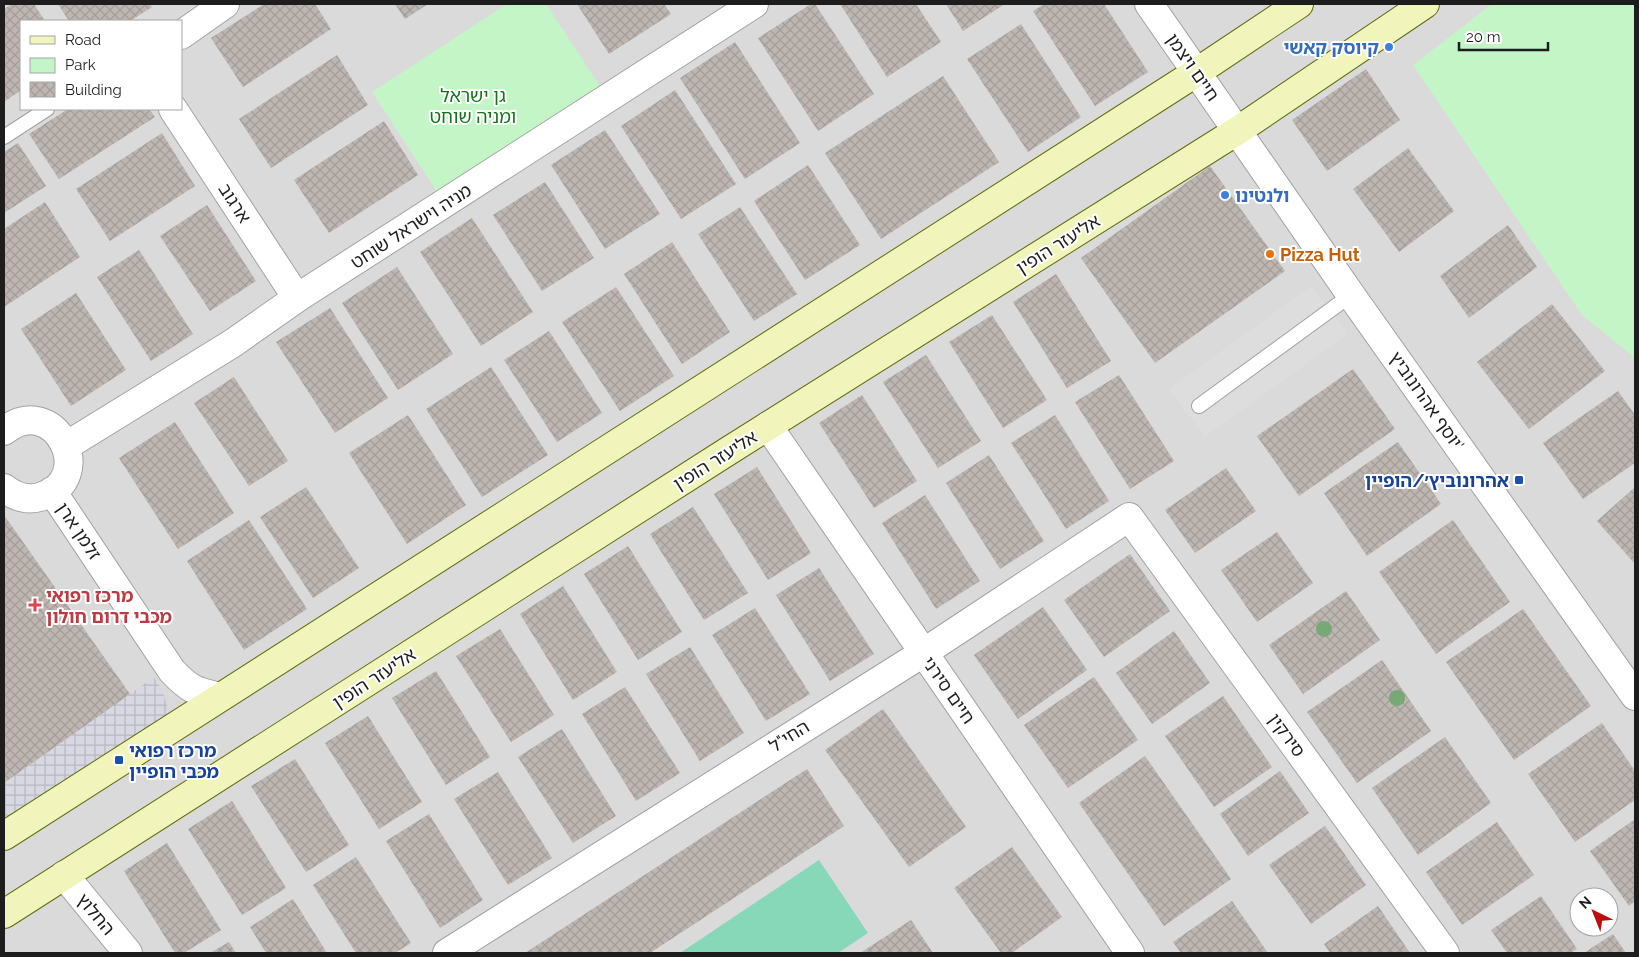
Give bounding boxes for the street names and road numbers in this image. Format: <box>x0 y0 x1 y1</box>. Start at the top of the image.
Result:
street label: חיים ויצמן <box>1162 29 1224 105</box>
street label: ארגוב <box>214 179 256 227</box>
street label: מניה וישראל שוחט <box>347 179 475 273</box>
street label: אליעזר הופין <box>1012 210 1104 278</box>
street label: יוסף אהרונוביץ' <box>1385 348 1469 454</box>
street label: אליעזר הופין <box>669 426 761 494</box>
street label: זלמן ארן <box>52 498 106 564</box>
street label: אליעזר הופין <box>328 643 420 713</box>
street label: חיים סירני <box>918 653 980 727</box>
street label: סירקין <box>1264 709 1310 761</box>
street label: החי"ל <box>765 716 813 756</box>
street label: החלוץ <box>73 889 119 939</box>

